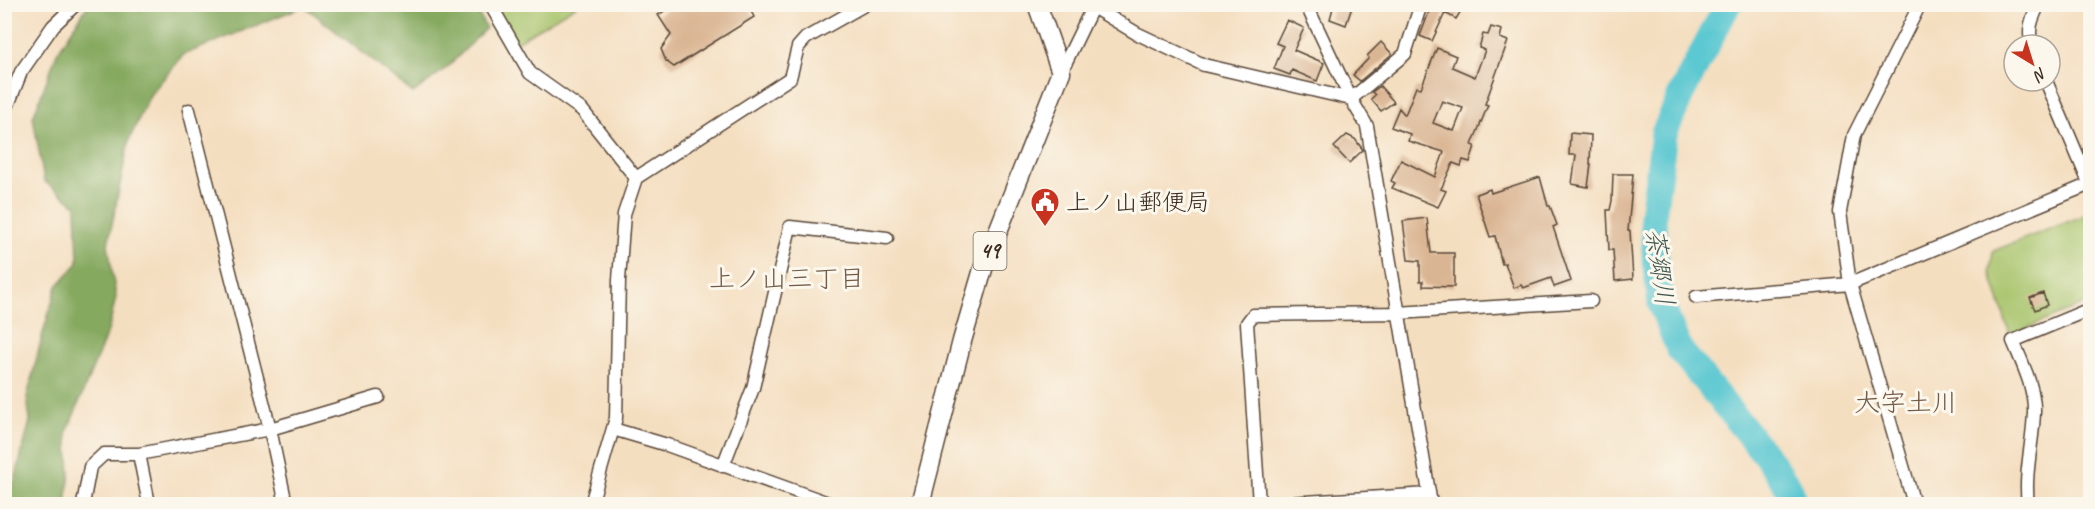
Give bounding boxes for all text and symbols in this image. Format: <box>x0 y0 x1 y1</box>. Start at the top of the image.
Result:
north arrow <box>2002 33 2062 93</box>
text: N <box>2028 63 2051 87</box>
public building icon: 上ノ山郵便局 <box>1029 186 1061 228</box>
place label: 上ノ山郵便局 <box>1066 187 1210 217</box>
water label: 茶郷川 <box>1638 226 1682 308</box>
road number: 49 <box>974 232 1006 270</box>
district label: 上ノ山三丁目 <box>709 262 865 295</box>
district label: 大字土川 <box>1854 386 1958 419</box>

